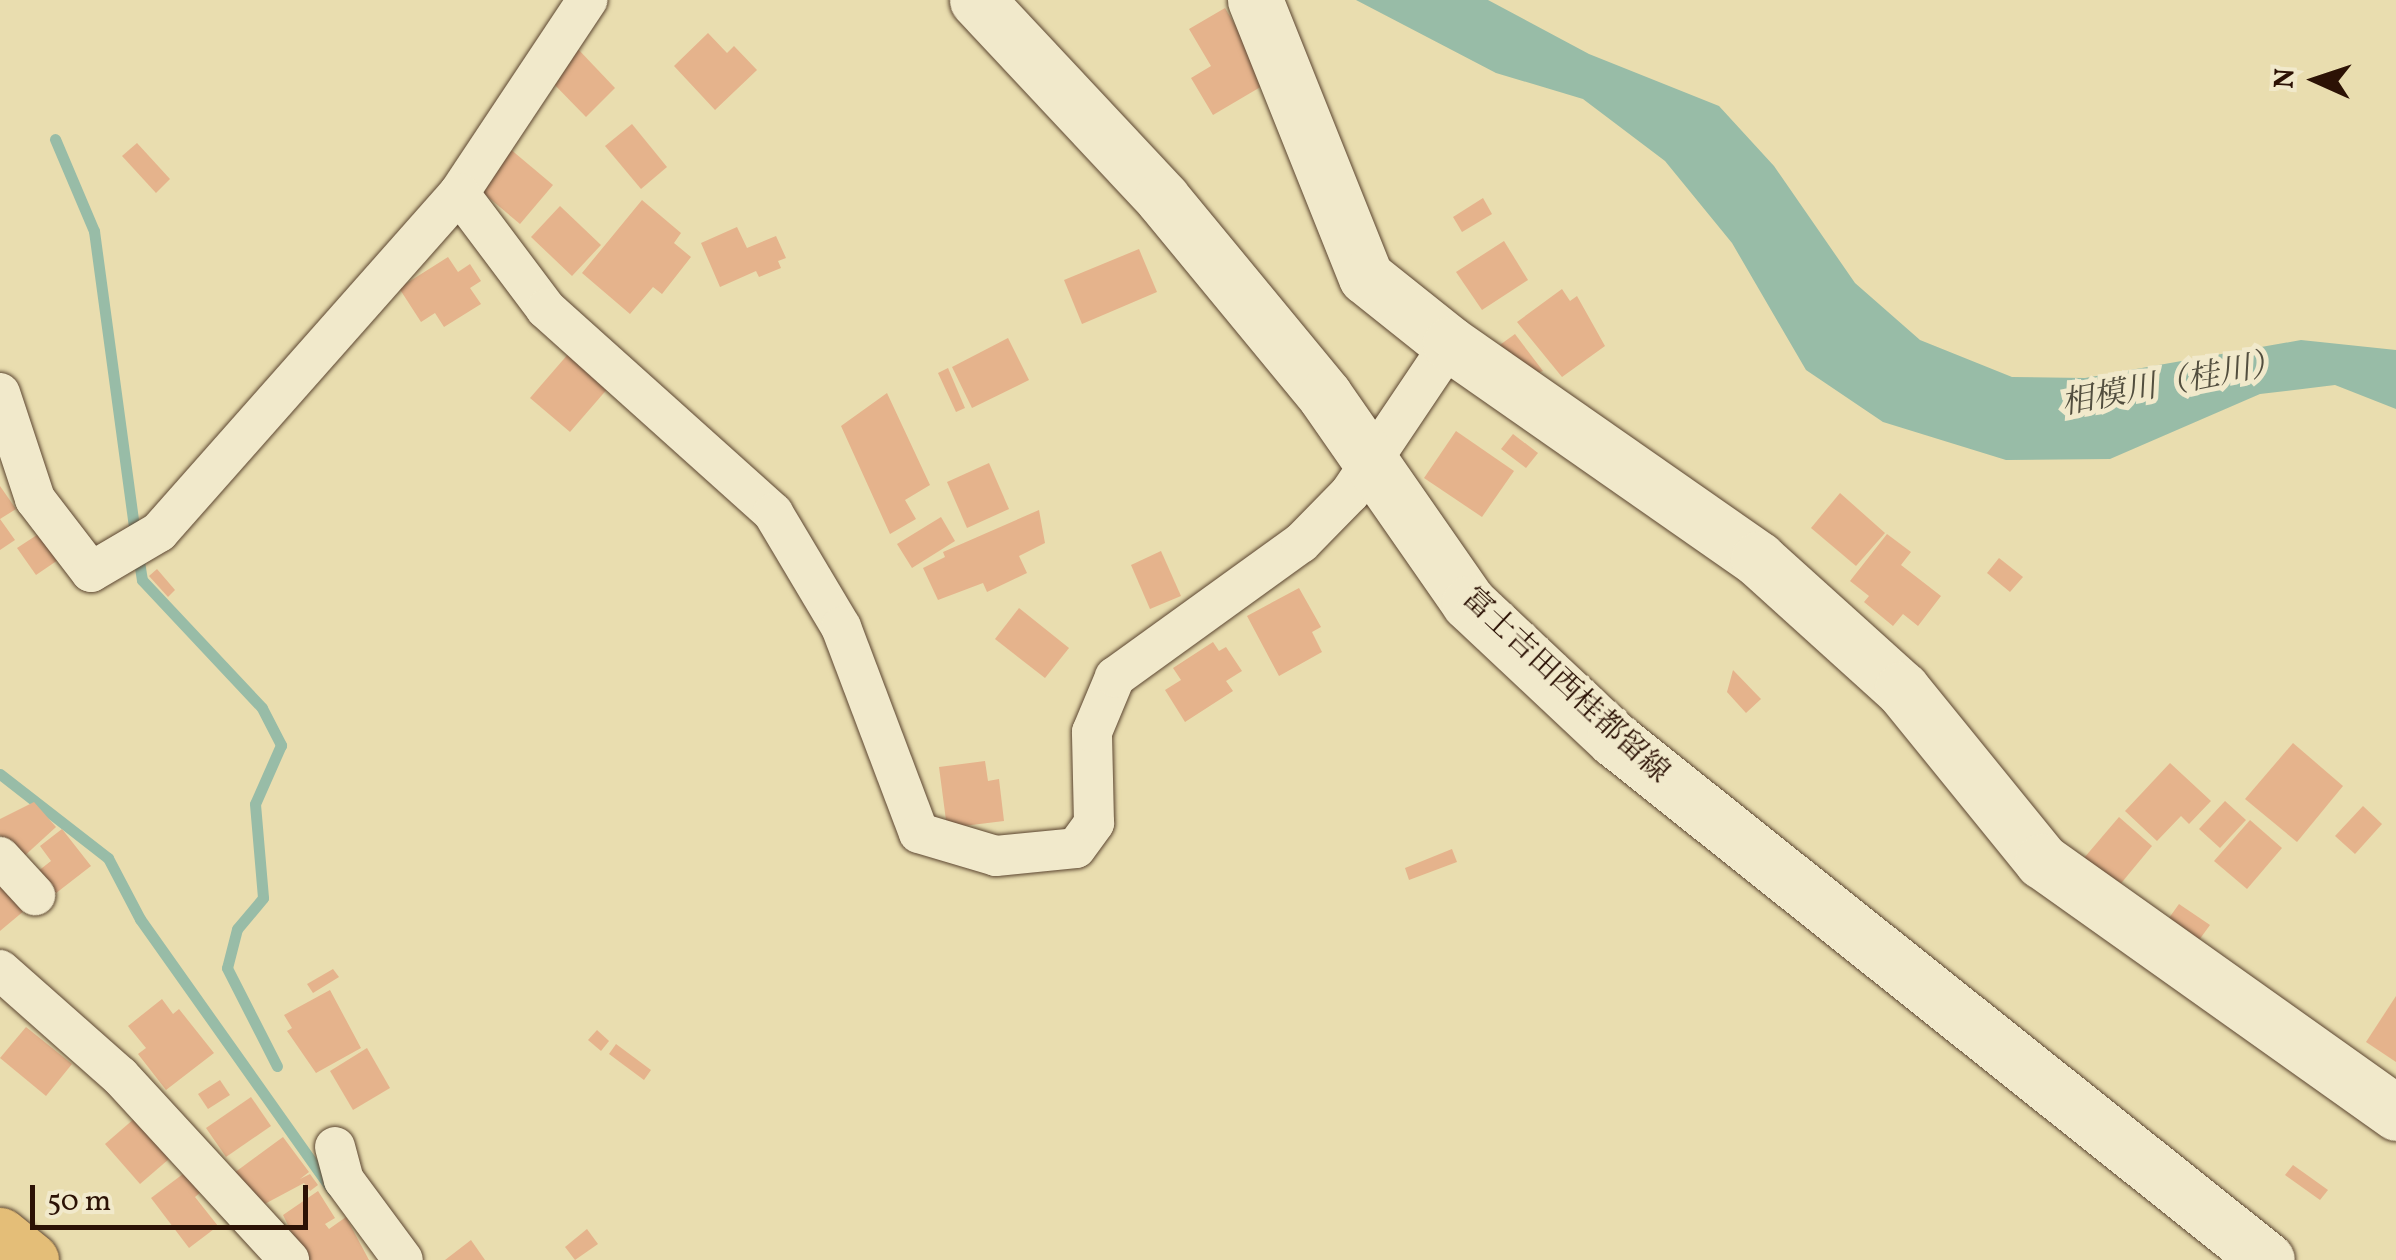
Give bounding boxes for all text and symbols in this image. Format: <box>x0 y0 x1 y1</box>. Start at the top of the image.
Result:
north arrow <box>2266 30 2366 130</box>
text: N <box>2266 67 2306 90</box>
water label: 相模川（桂川） <box>2058 345 2286 425</box>
street label: 富士吉田西桂都留線 <box>1454 581 1676 791</box>
scale bar <box>35 1165 312 1227</box>
text: 50 m <box>47 1181 111 1223</box>

